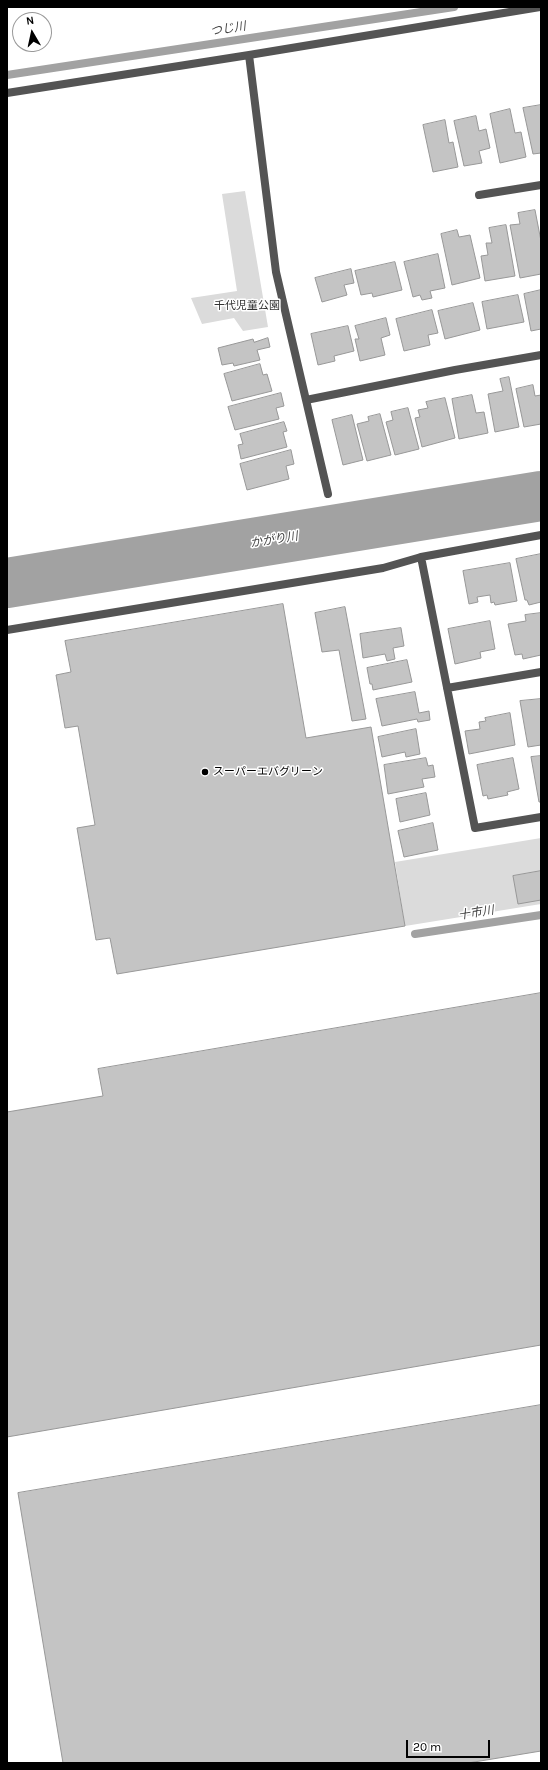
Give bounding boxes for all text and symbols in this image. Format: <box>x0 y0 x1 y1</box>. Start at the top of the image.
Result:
north arrow <box>12 12 52 52</box>
text: N <box>25 14 35 28</box>
water label: つじ川 <box>209 19 247 39</box>
park label: 千代児童公園 <box>214 299 280 313</box>
water label: かがり川 <box>249 529 299 551</box>
place label: スーパーエバグリーン <box>213 765 323 779</box>
marker: スーパーエバグリーン <box>200 767 210 777</box>
water label: 十市川 <box>457 903 495 923</box>
scale bar <box>408 1732 492 1758</box>
text: 20 m <box>413 1740 441 1754</box>

